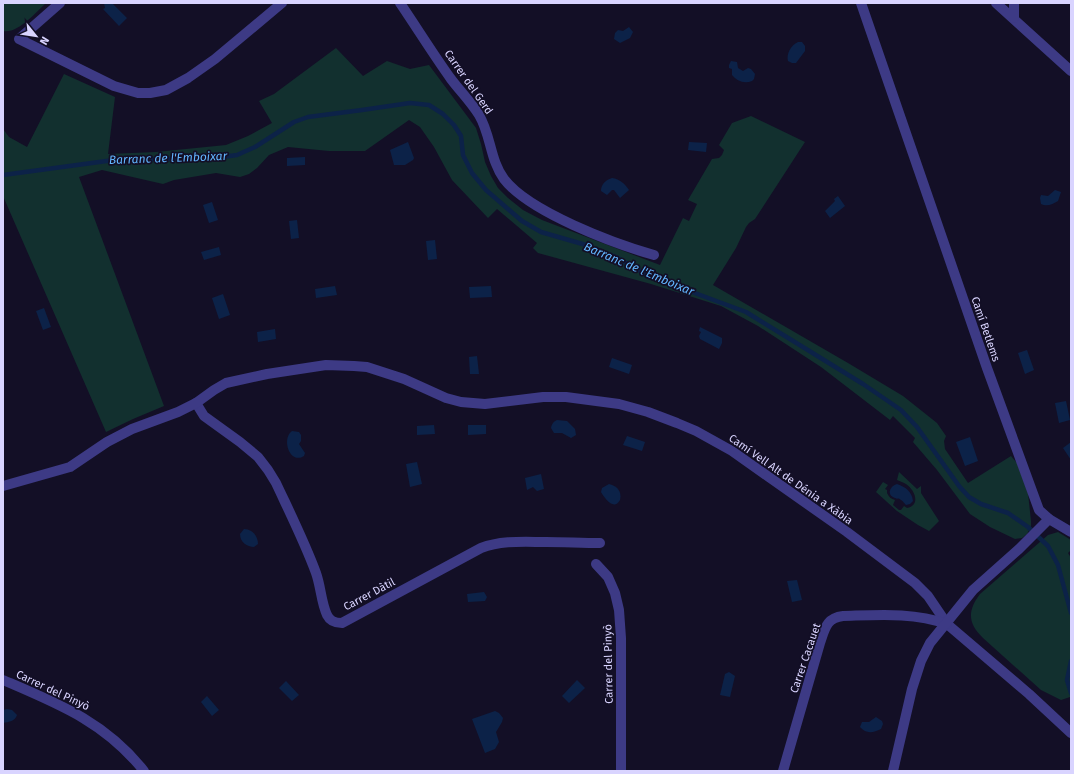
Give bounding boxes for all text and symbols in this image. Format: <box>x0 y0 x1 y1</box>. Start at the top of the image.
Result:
north arrow <box>16 16 56 56</box>
text: N <box>37 34 52 47</box>
street label: Carrer del Gerd <box>442 48 496 117</box>
water label: Barranc de l'Emboixar <box>109 149 228 167</box>
water label: Barranc de l'Emboixar <box>582 239 697 299</box>
street label: Camí Betlems <box>968 295 1003 363</box>
street label: Camí Vell Alt de Dénia a Xàbia <box>726 432 855 527</box>
street label: Carrer Dàtil <box>341 575 397 613</box>
street label: Carrer Cacauet <box>787 622 823 695</box>
street label: Carrer del Pinyò <box>601 624 616 704</box>
street label: Carrer del Pinyò <box>14 668 92 713</box>

